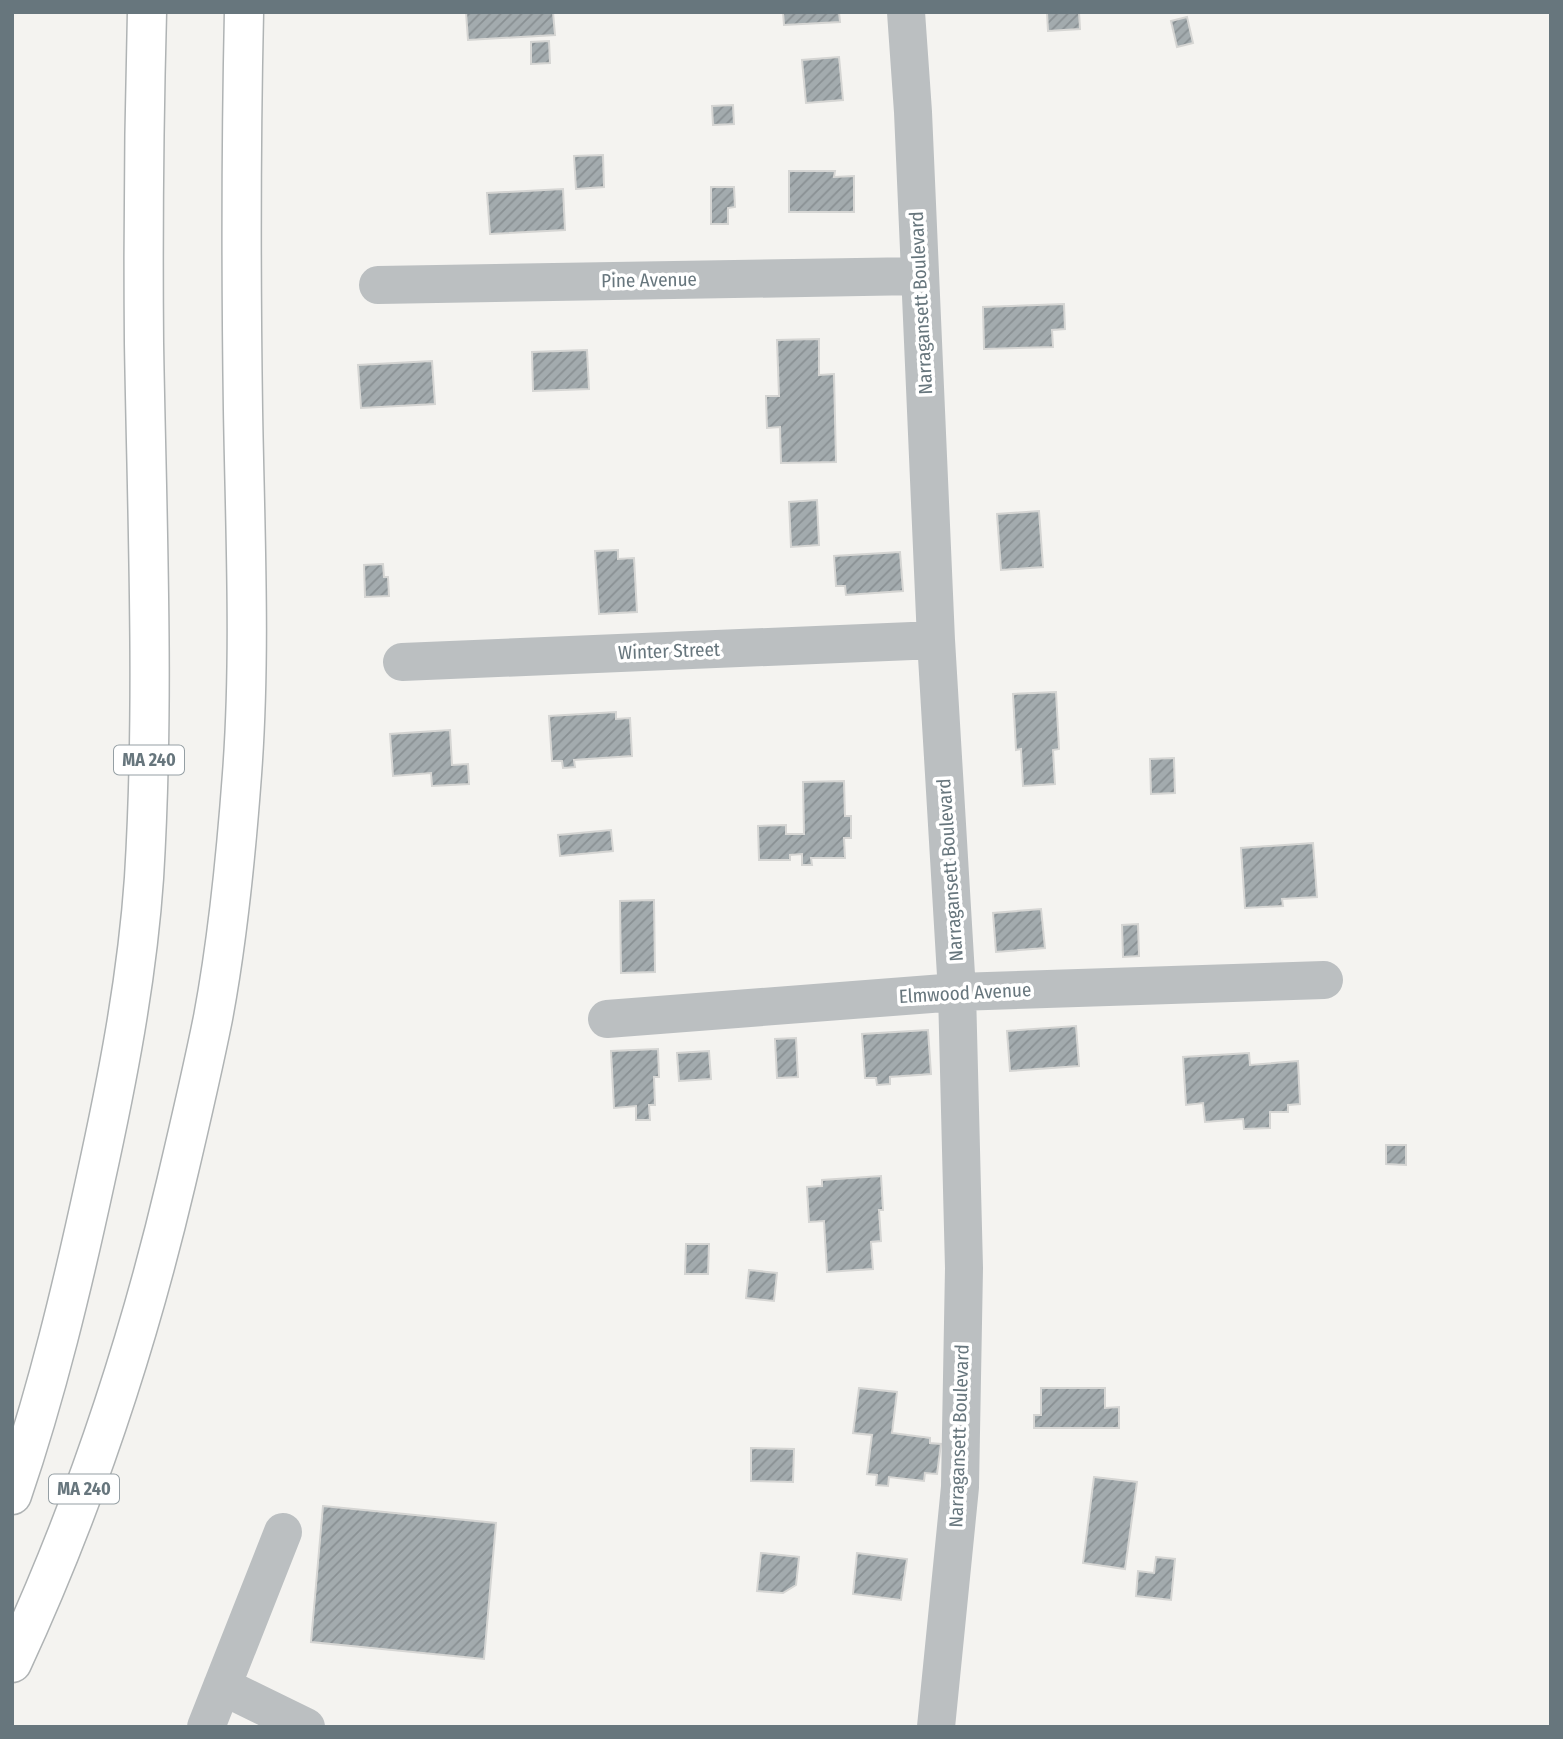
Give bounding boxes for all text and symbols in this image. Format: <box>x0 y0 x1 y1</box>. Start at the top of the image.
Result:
street label: Narragansett Boulevard <box>905 211 937 395</box>
street label: Pine Avenue <box>601 268 697 292</box>
street label: Winter Street <box>618 638 721 664</box>
road number: MA 240 <box>114 746 184 774</box>
street label: Narragansett Boulevard <box>932 778 968 962</box>
street label: Elmwood Avenue <box>898 978 1032 1008</box>
street label: Narragansett Boulevard <box>944 1344 974 1528</box>
road number: MA 240 <box>49 1474 119 1504</box>

